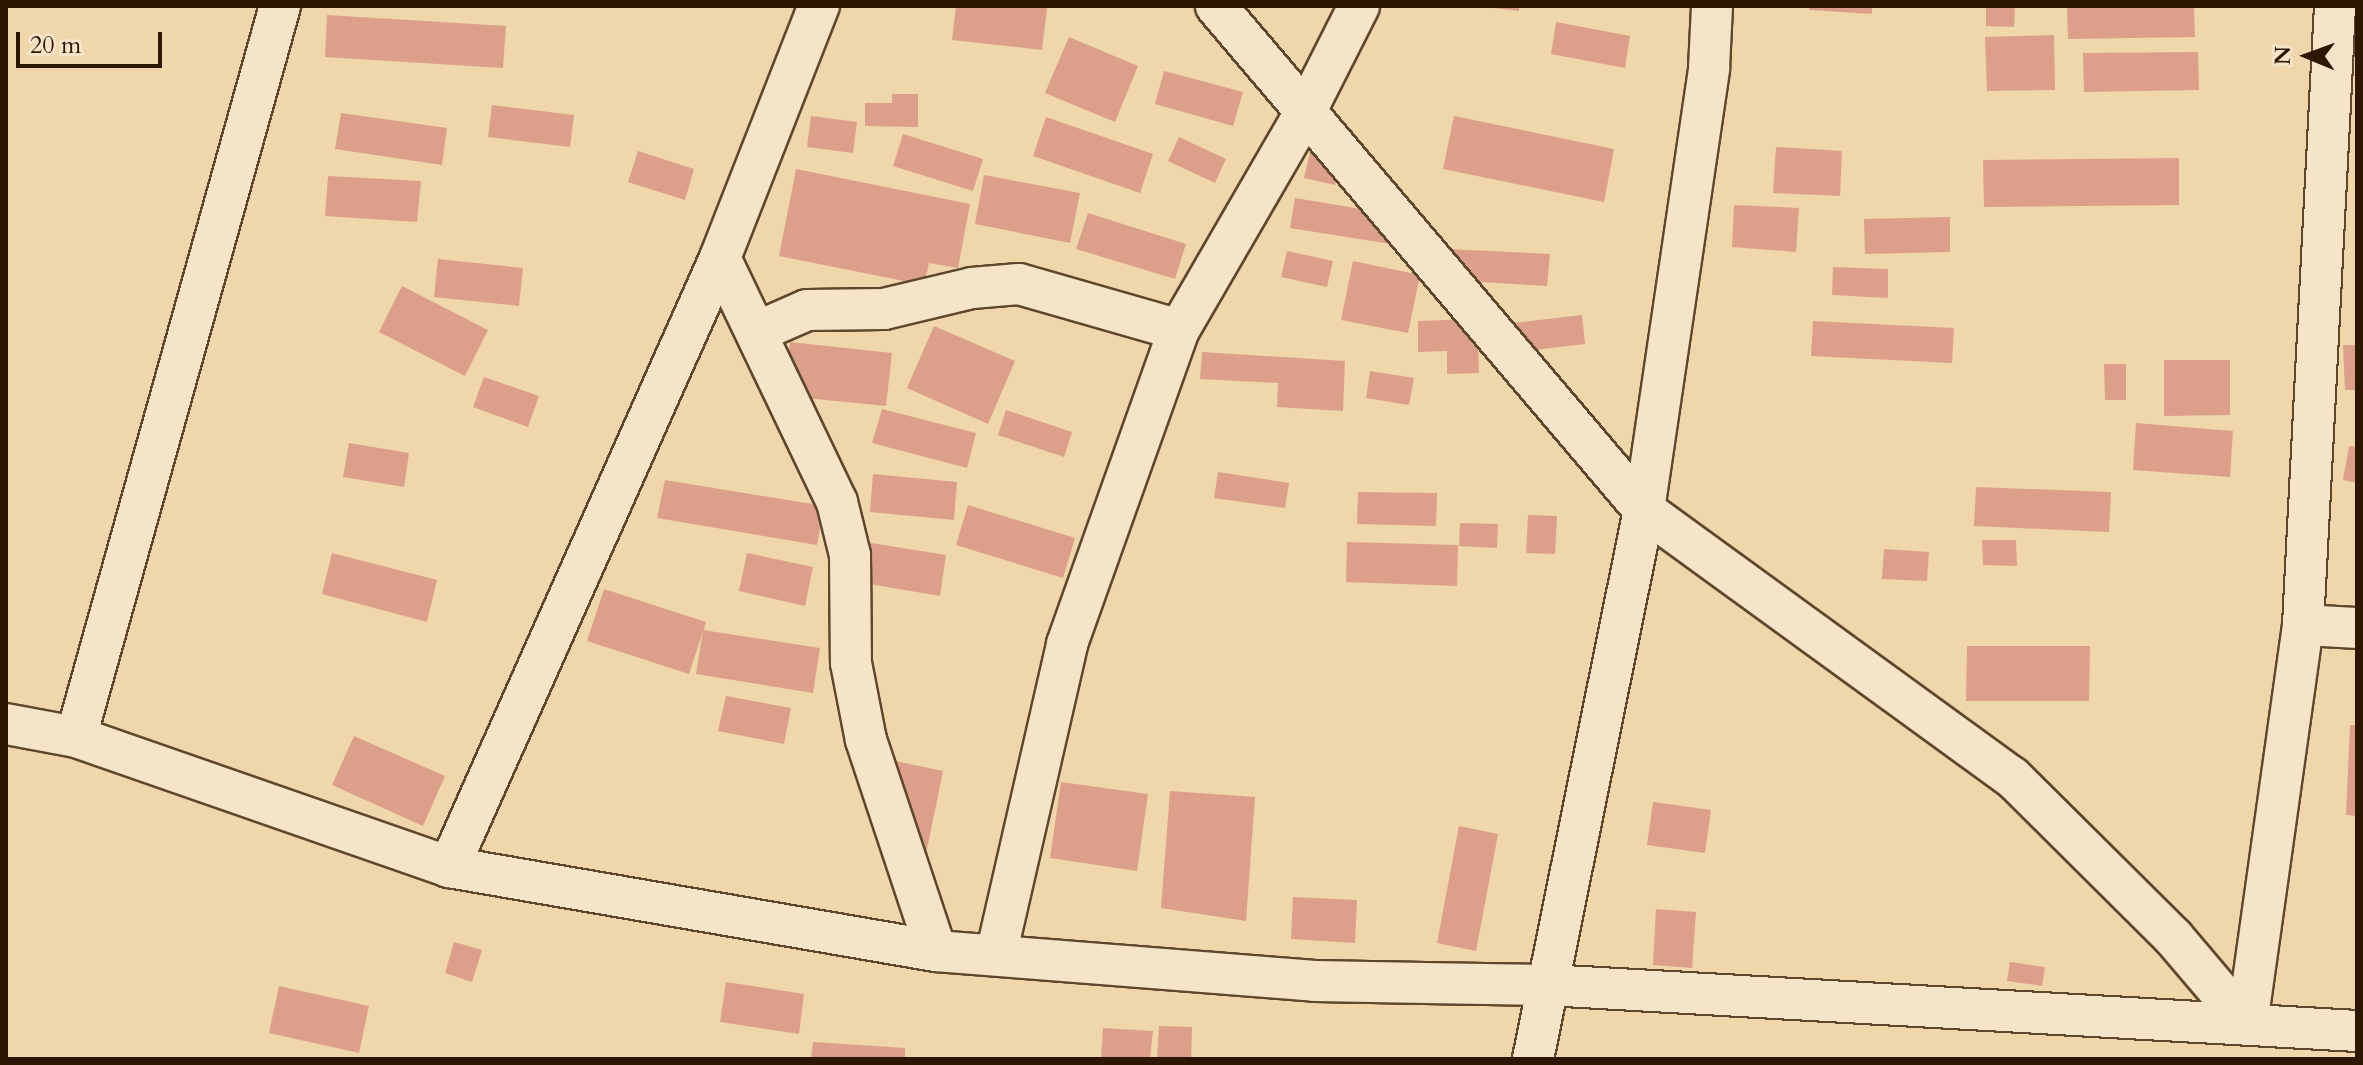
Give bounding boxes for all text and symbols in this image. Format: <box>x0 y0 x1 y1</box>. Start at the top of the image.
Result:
scale bar <box>20 16 166 66</box>
north arrow <box>2267 16 2347 96</box>
text: 20 m <box>30 29 81 62</box>
text: N <box>2268 46 2298 65</box>

